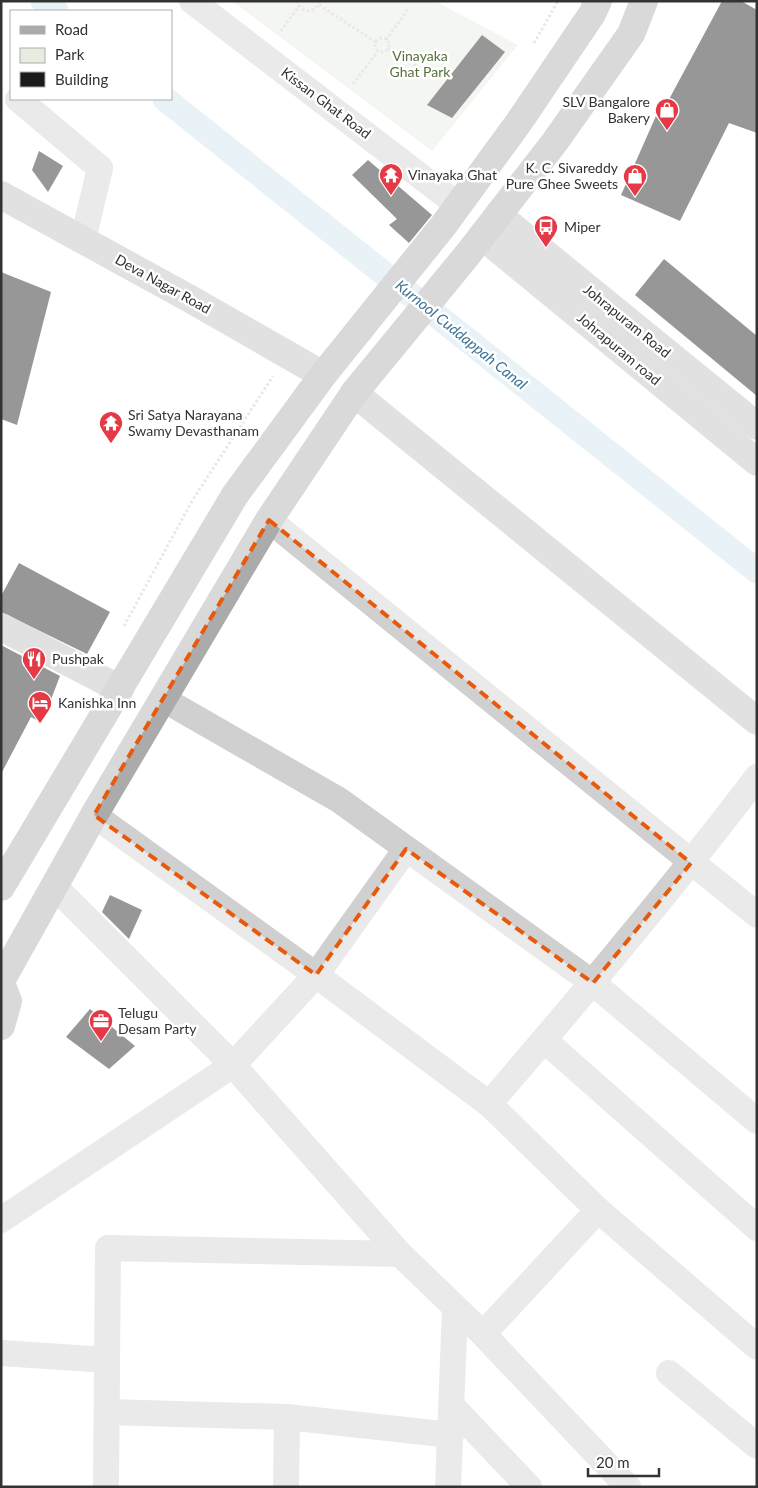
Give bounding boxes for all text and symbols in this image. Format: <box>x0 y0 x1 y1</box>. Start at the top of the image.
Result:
legend <box>10 10 172 100</box>
text: Road <box>55 20 88 38</box>
text: Park <box>55 45 85 63</box>
park label: Vinayaka Ghat Park <box>390 47 451 80</box>
street label: Kissan Ghat Road <box>278 63 374 142</box>
text: Building <box>55 70 108 88</box>
place label: SLV Bangalore Bakery <box>563 93 651 126</box>
shop icon: SLV Bangalore Bakery <box>654 97 680 131</box>
place label: K. C. Sivareddy Pure Ghee Sweets <box>506 159 619 192</box>
temple icon: Vinayaka Ghat <box>378 162 404 196</box>
shop icon: K. C. Sivareddy Pure Ghee Sweets <box>622 163 648 197</box>
place label: Vinayaka Ghat <box>408 166 497 183</box>
bus stop icon: Miper <box>533 214 559 248</box>
place label: Miper <box>564 218 601 235</box>
street label: Deva Nagar Road <box>113 250 214 317</box>
water label: Kurnool Cuddappah Canal <box>392 276 531 393</box>
street label: Johrapuram Road <box>580 280 674 361</box>
street label: Johrapuram road <box>574 309 664 388</box>
place label: Sri Satya Narayana Swamy Devasthanam <box>128 406 259 439</box>
temple icon: Sri Satya Narayana Swamy Devasthanam <box>98 410 124 444</box>
restaurant icon: Pushpak <box>21 646 47 680</box>
place label: Pushpak <box>52 650 105 667</box>
hotel icon: Kanishka Inn <box>27 690 53 724</box>
place label: Kanishka Inn <box>58 694 136 711</box>
place label: Telugu Desam Party <box>118 1004 197 1037</box>
office icon: Telugu Desam Party <box>88 1008 114 1042</box>
scale bar <box>588 1446 659 1478</box>
text: 20 m <box>596 1453 630 1471</box>

